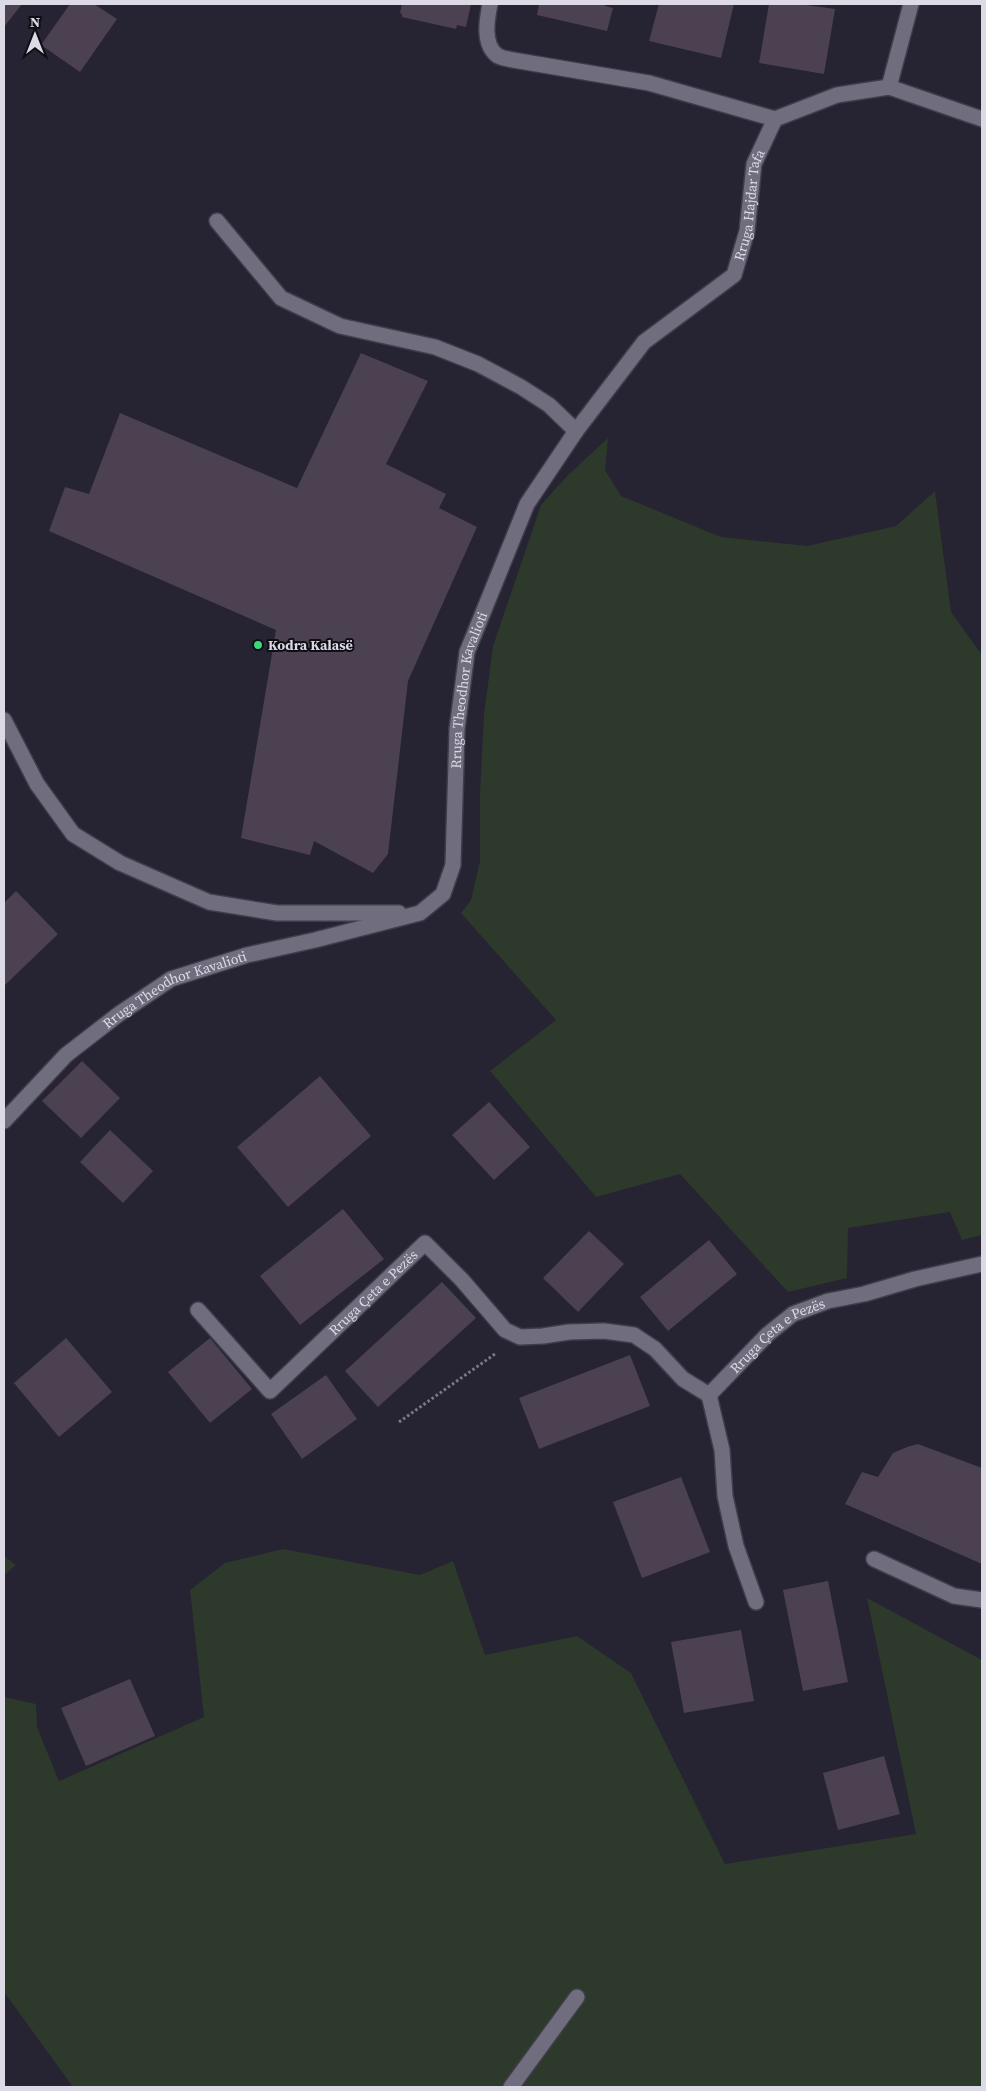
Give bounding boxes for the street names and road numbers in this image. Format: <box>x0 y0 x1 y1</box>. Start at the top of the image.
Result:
street label: Rruga Hajdar Tafa <box>729 145 770 263</box>
street label: Rruga Theodhor Kavalioti <box>446 609 492 769</box>
street label: Rruga Theodhor Kavalioti <box>98 946 249 1033</box>
street label: Rruga Çeta e Pezës <box>324 1245 422 1340</box>
street label: Rruga Çeta e Pezës <box>725 1293 828 1378</box>

